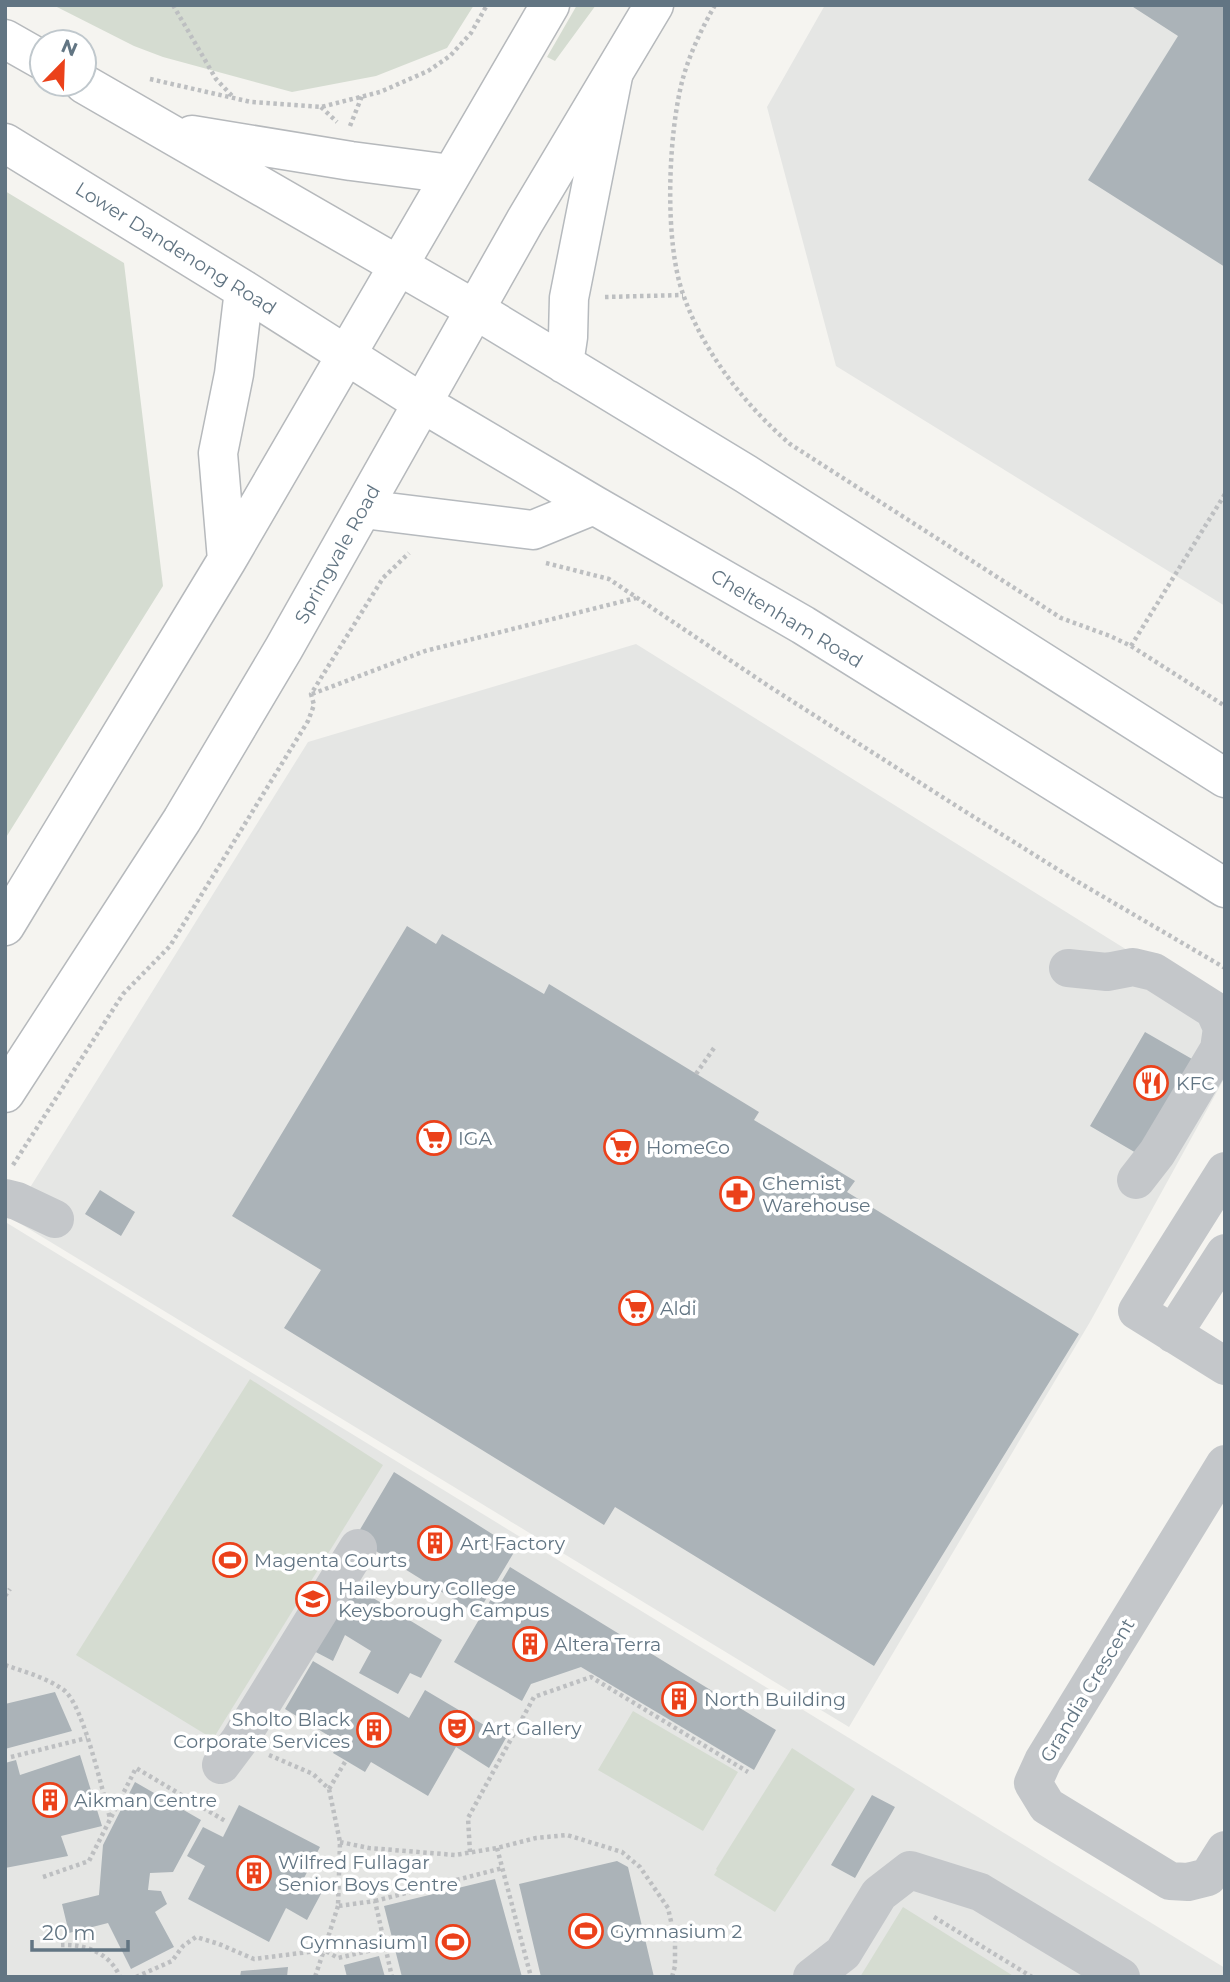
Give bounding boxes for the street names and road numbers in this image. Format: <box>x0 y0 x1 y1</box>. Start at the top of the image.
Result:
street label: Lower Dandenong Road <box>71 177 280 320</box>
street label: Springvale Road <box>290 481 385 628</box>
street label: Cheltenham Road <box>707 564 867 673</box>
street label: Grandia Crescent <box>1035 1614 1140 1766</box>

